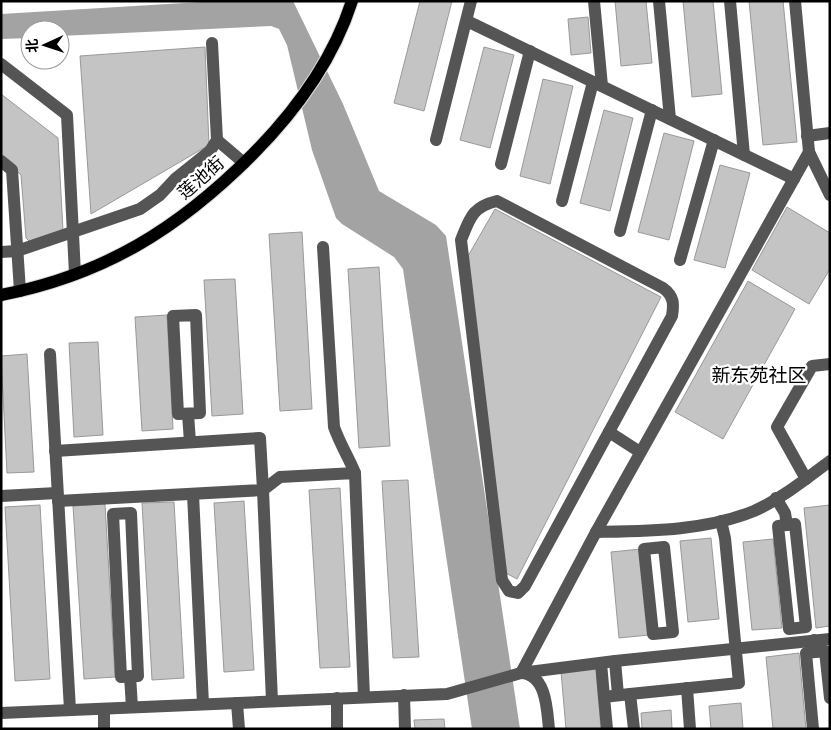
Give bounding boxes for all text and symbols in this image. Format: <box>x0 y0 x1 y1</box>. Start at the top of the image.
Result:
north arrow <box>20 20 70 70</box>
text: 北 <box>24 38 41 53</box>
street label: 莲池街 <box>173 152 229 204</box>
district label: 新东苑社区 <box>711 364 807 387</box>

